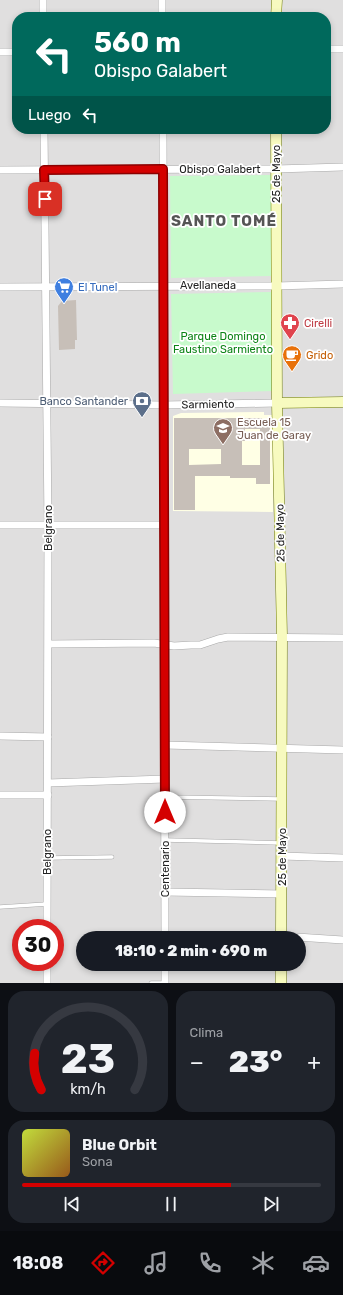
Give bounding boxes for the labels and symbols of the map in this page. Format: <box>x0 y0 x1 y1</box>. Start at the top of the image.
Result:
street label: 25 de Mayo <box>270 145 283 203</box>
street label: Obispo Galabert <box>179 163 261 176</box>
pin <box>28 182 62 216</box>
district label: SANTO TOMÉ <box>171 212 277 230</box>
supermarket icon: El Tunel <box>53 276 75 304</box>
street label: Avellaneda <box>180 279 236 292</box>
place label: El Tunel <box>78 281 117 294</box>
pharmacy icon: Cirelli <box>279 312 301 340</box>
place label: Cirelli <box>304 317 332 330</box>
park label: Parque Domingo Faustino Sarmiento <box>173 330 273 356</box>
cafe icon: Grido <box>281 344 303 372</box>
place label: Grido <box>306 349 333 362</box>
bank icon: Banco Santander <box>131 390 153 418</box>
place label: Banco Santander <box>39 395 129 408</box>
street label: Sarmiento <box>181 398 235 411</box>
place label: Escuela 15 Juan de Garay <box>237 416 311 442</box>
school or university icon: Escuela 15 Juan de Garay <box>212 417 234 445</box>
street label: 25 de Mayo <box>273 504 288 562</box>
street label: Belgrano <box>42 505 55 551</box>
position arrow <box>144 791 186 833</box>
street label: 25 de Mayo <box>276 828 289 886</box>
street label: Belgrano <box>41 829 54 875</box>
street label: Centenario <box>159 841 172 897</box>
speed limit sign: 30 <box>12 919 64 971</box>

